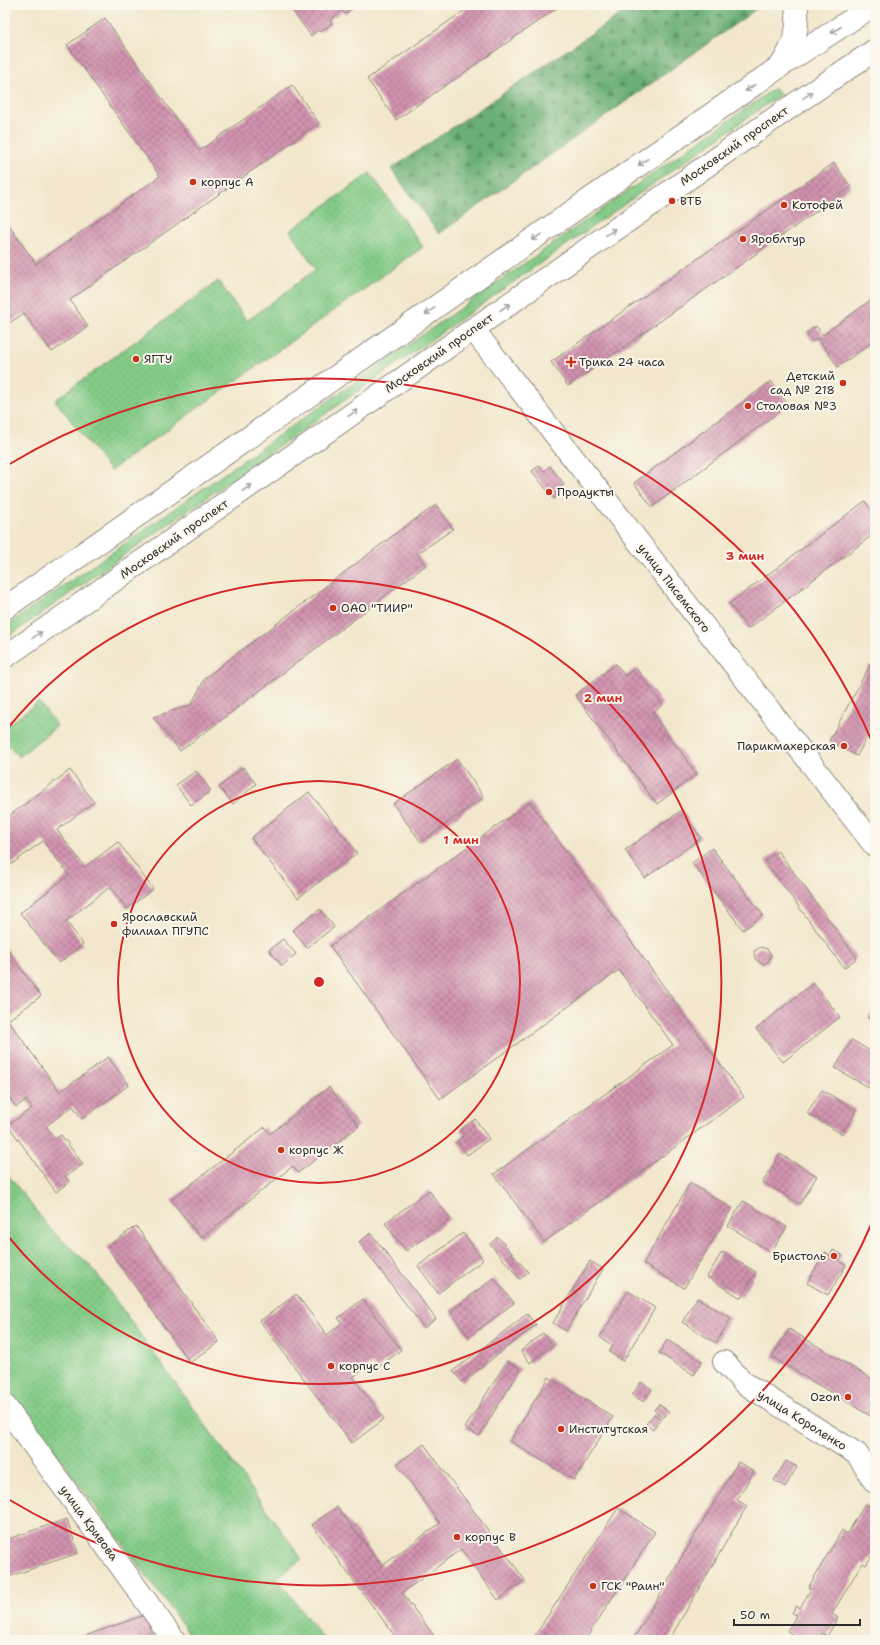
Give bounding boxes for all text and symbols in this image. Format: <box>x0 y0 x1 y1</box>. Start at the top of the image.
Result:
one-way arrow <box>830 25 841 34</box>
one-way arrow <box>745 84 756 92</box>
one-way arrow <box>802 91 813 99</box>
street label: Московский проспект <box>677 102 792 190</box>
one-way arrow <box>638 158 649 166</box>
place label: корпус А <box>201 174 254 190</box>
marker: корпус А <box>188 177 198 187</box>
place label: ВТБ <box>680 193 702 209</box>
marker: ВТБ <box>667 196 677 206</box>
place label: Котофей <box>792 197 843 213</box>
marker: Котофей <box>779 200 789 210</box>
one-way arrow <box>606 228 617 236</box>
place label: Яроблтур <box>751 231 806 247</box>
one-way arrow <box>532 233 543 241</box>
marker: Яроблтур <box>738 234 748 244</box>
one-way arrow <box>499 303 510 311</box>
one-way arrow <box>425 307 436 315</box>
street label: Московский проспект <box>382 309 497 397</box>
place label: ЯГТУ <box>144 351 172 367</box>
marker: ЯГТУ <box>131 354 141 364</box>
place label: Трика 24 часа <box>579 354 665 370</box>
marker: Трика 24 часа <box>566 357 576 367</box>
place label: Детский сад № 218 <box>770 368 835 398</box>
marker: Детский сад № 218 <box>838 378 848 388</box>
place label: Столовая №3 <box>756 398 837 414</box>
marker: Столовая №3 <box>743 401 753 411</box>
one-way arrow <box>347 409 358 418</box>
one-way arrow <box>241 484 252 492</box>
place label: Продукты <box>557 484 614 500</box>
marker: Продукты <box>544 487 554 497</box>
street label: Московский проспект <box>117 495 232 583</box>
street label: улица Писемского <box>634 540 714 636</box>
text: 3 мин <box>726 548 764 564</box>
place label: ОАО "ТИИР" <box>341 600 413 616</box>
marker: ОАО "ТИИР" <box>328 603 338 613</box>
one-way arrow <box>31 631 42 639</box>
text: 2 мин <box>584 690 622 706</box>
place label: Парикмахерская <box>737 738 836 754</box>
marker: Парикмахерская <box>839 741 849 751</box>
text: 1 мин <box>443 832 479 848</box>
place label: Ярославский филиал ПГУПС <box>122 909 209 939</box>
marker: Ярославский филиал ПГУПС <box>109 919 119 929</box>
centre of rings <box>312 975 326 989</box>
place label: корпус Ж <box>289 1142 344 1158</box>
marker: корпус Ж <box>276 1145 286 1155</box>
place label: Бристоль <box>772 1248 826 1264</box>
marker: Бристоль <box>829 1251 839 1261</box>
place label: корпус С <box>339 1358 390 1374</box>
marker: корпус С <box>326 1361 336 1371</box>
street label: улица Короленко <box>754 1386 850 1454</box>
place label: Ozon <box>810 1389 840 1405</box>
marker: Ozon <box>843 1392 853 1402</box>
place label: Институтская <box>569 1421 648 1437</box>
marker: Институтская <box>556 1424 566 1434</box>
street label: улица Кривова <box>56 1482 122 1564</box>
place label: корпус В <box>465 1529 516 1545</box>
marker: корпус В <box>452 1532 462 1542</box>
place label: ГСК "Раин" <box>601 1578 665 1594</box>
marker: ГСК "Раин" <box>588 1581 598 1591</box>
scale bar <box>734 1601 860 1627</box>
text: 50 m <box>740 1607 770 1623</box>

